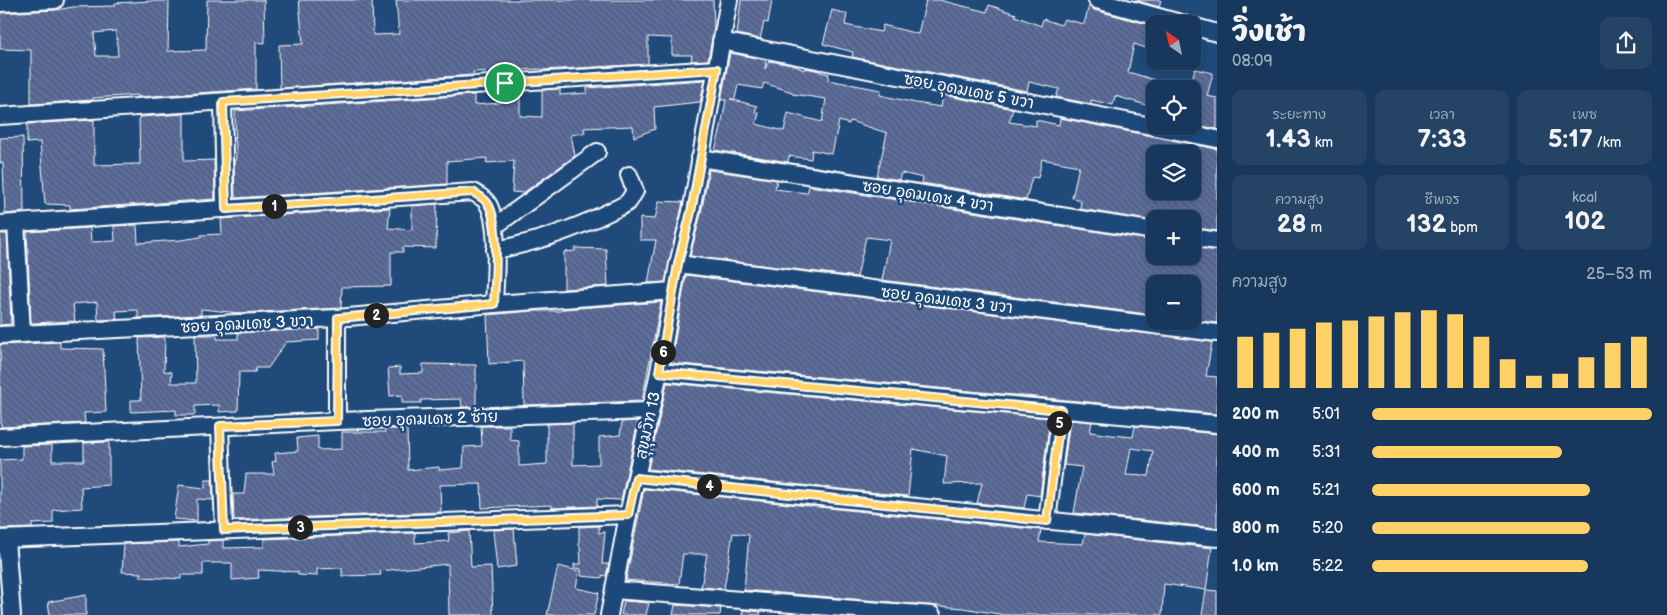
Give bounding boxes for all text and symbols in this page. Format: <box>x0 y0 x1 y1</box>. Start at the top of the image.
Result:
north arrow <box>1146 15 1201 70</box>
map controls <box>1146 15 1201 330</box>
text: วิ่งเช้า <box>1232 16 1306 49</box>
button: share <box>1600 17 1652 69</box>
text: 08:09 <box>1232 52 1273 71</box>
pin <box>484 62 526 104</box>
icon: arrive <box>491 69 519 97</box>
street label: ซอย อุดมเดช 5 ขวา <box>902 70 1035 115</box>
button: locate <box>1146 80 1201 135</box>
text: ระยะทาง <box>1273 106 1326 123</box>
text: เวลา <box>1429 106 1455 123</box>
text: เพซ <box>1572 106 1597 123</box>
text: 1.43 <box>1266 124 1311 155</box>
text: 7:33 <box>1417 124 1467 155</box>
text: 5:17 <box>1548 124 1593 155</box>
text: km <box>1311 134 1333 151</box>
text: /km <box>1593 134 1621 151</box>
button: layers <box>1146 145 1201 200</box>
street label: ซอย อุดมเดช 4 ขวา <box>860 177 995 218</box>
text: kcal <box>1572 189 1597 206</box>
text: ความสูง <box>1275 191 1324 208</box>
text: ชีพจร <box>1424 191 1460 208</box>
pin: 1 <box>262 194 286 218</box>
text: 1 <box>272 198 277 215</box>
text: 102 <box>1564 206 1605 237</box>
text: 28 <box>1277 209 1307 240</box>
text: 132 <box>1406 209 1446 240</box>
button: + <box>1146 210 1201 265</box>
text: m <box>1307 219 1322 236</box>
text: bpm <box>1446 219 1478 236</box>
text: 25–53 m <box>1586 265 1652 284</box>
text: ความสูง <box>1232 273 1287 292</box>
button: − <box>1146 275 1201 330</box>
street label: ซอย อุดมเดช 3 ขวา <box>879 283 1014 320</box>
pin: 2 <box>364 302 388 328</box>
text: 2 <box>372 307 381 324</box>
street label: ซอย อุดมเดช 3 ขวา <box>180 312 314 339</box>
pin: 6 <box>650 340 676 364</box>
text: 6 <box>659 344 668 361</box>
street label: สุขุมวิท 13 <box>630 389 667 461</box>
text: 200 m <box>1232 405 1279 424</box>
text: 5:01 <box>1312 405 1340 424</box>
street label: ซอย อุดมเดช 2 ซ้าย <box>362 406 498 433</box>
pin: 5 <box>1046 410 1072 436</box>
text: 5 <box>1055 415 1064 432</box>
text: 400 m <box>1232 443 1279 462</box>
text: 5:31 <box>1312 443 1340 462</box>
pin: 4 <box>696 474 722 498</box>
text: 4 <box>705 478 714 495</box>
text: 600 m <box>1232 481 1280 500</box>
text: 5:21 <box>1312 481 1340 500</box>
pin: 3 <box>288 514 312 540</box>
text: 3 <box>296 519 305 536</box>
text: 800 m <box>1232 519 1280 538</box>
text: 5:20 <box>1312 519 1343 538</box>
text: 1.0 km <box>1232 557 1279 576</box>
text: 5:22 <box>1312 557 1343 576</box>

